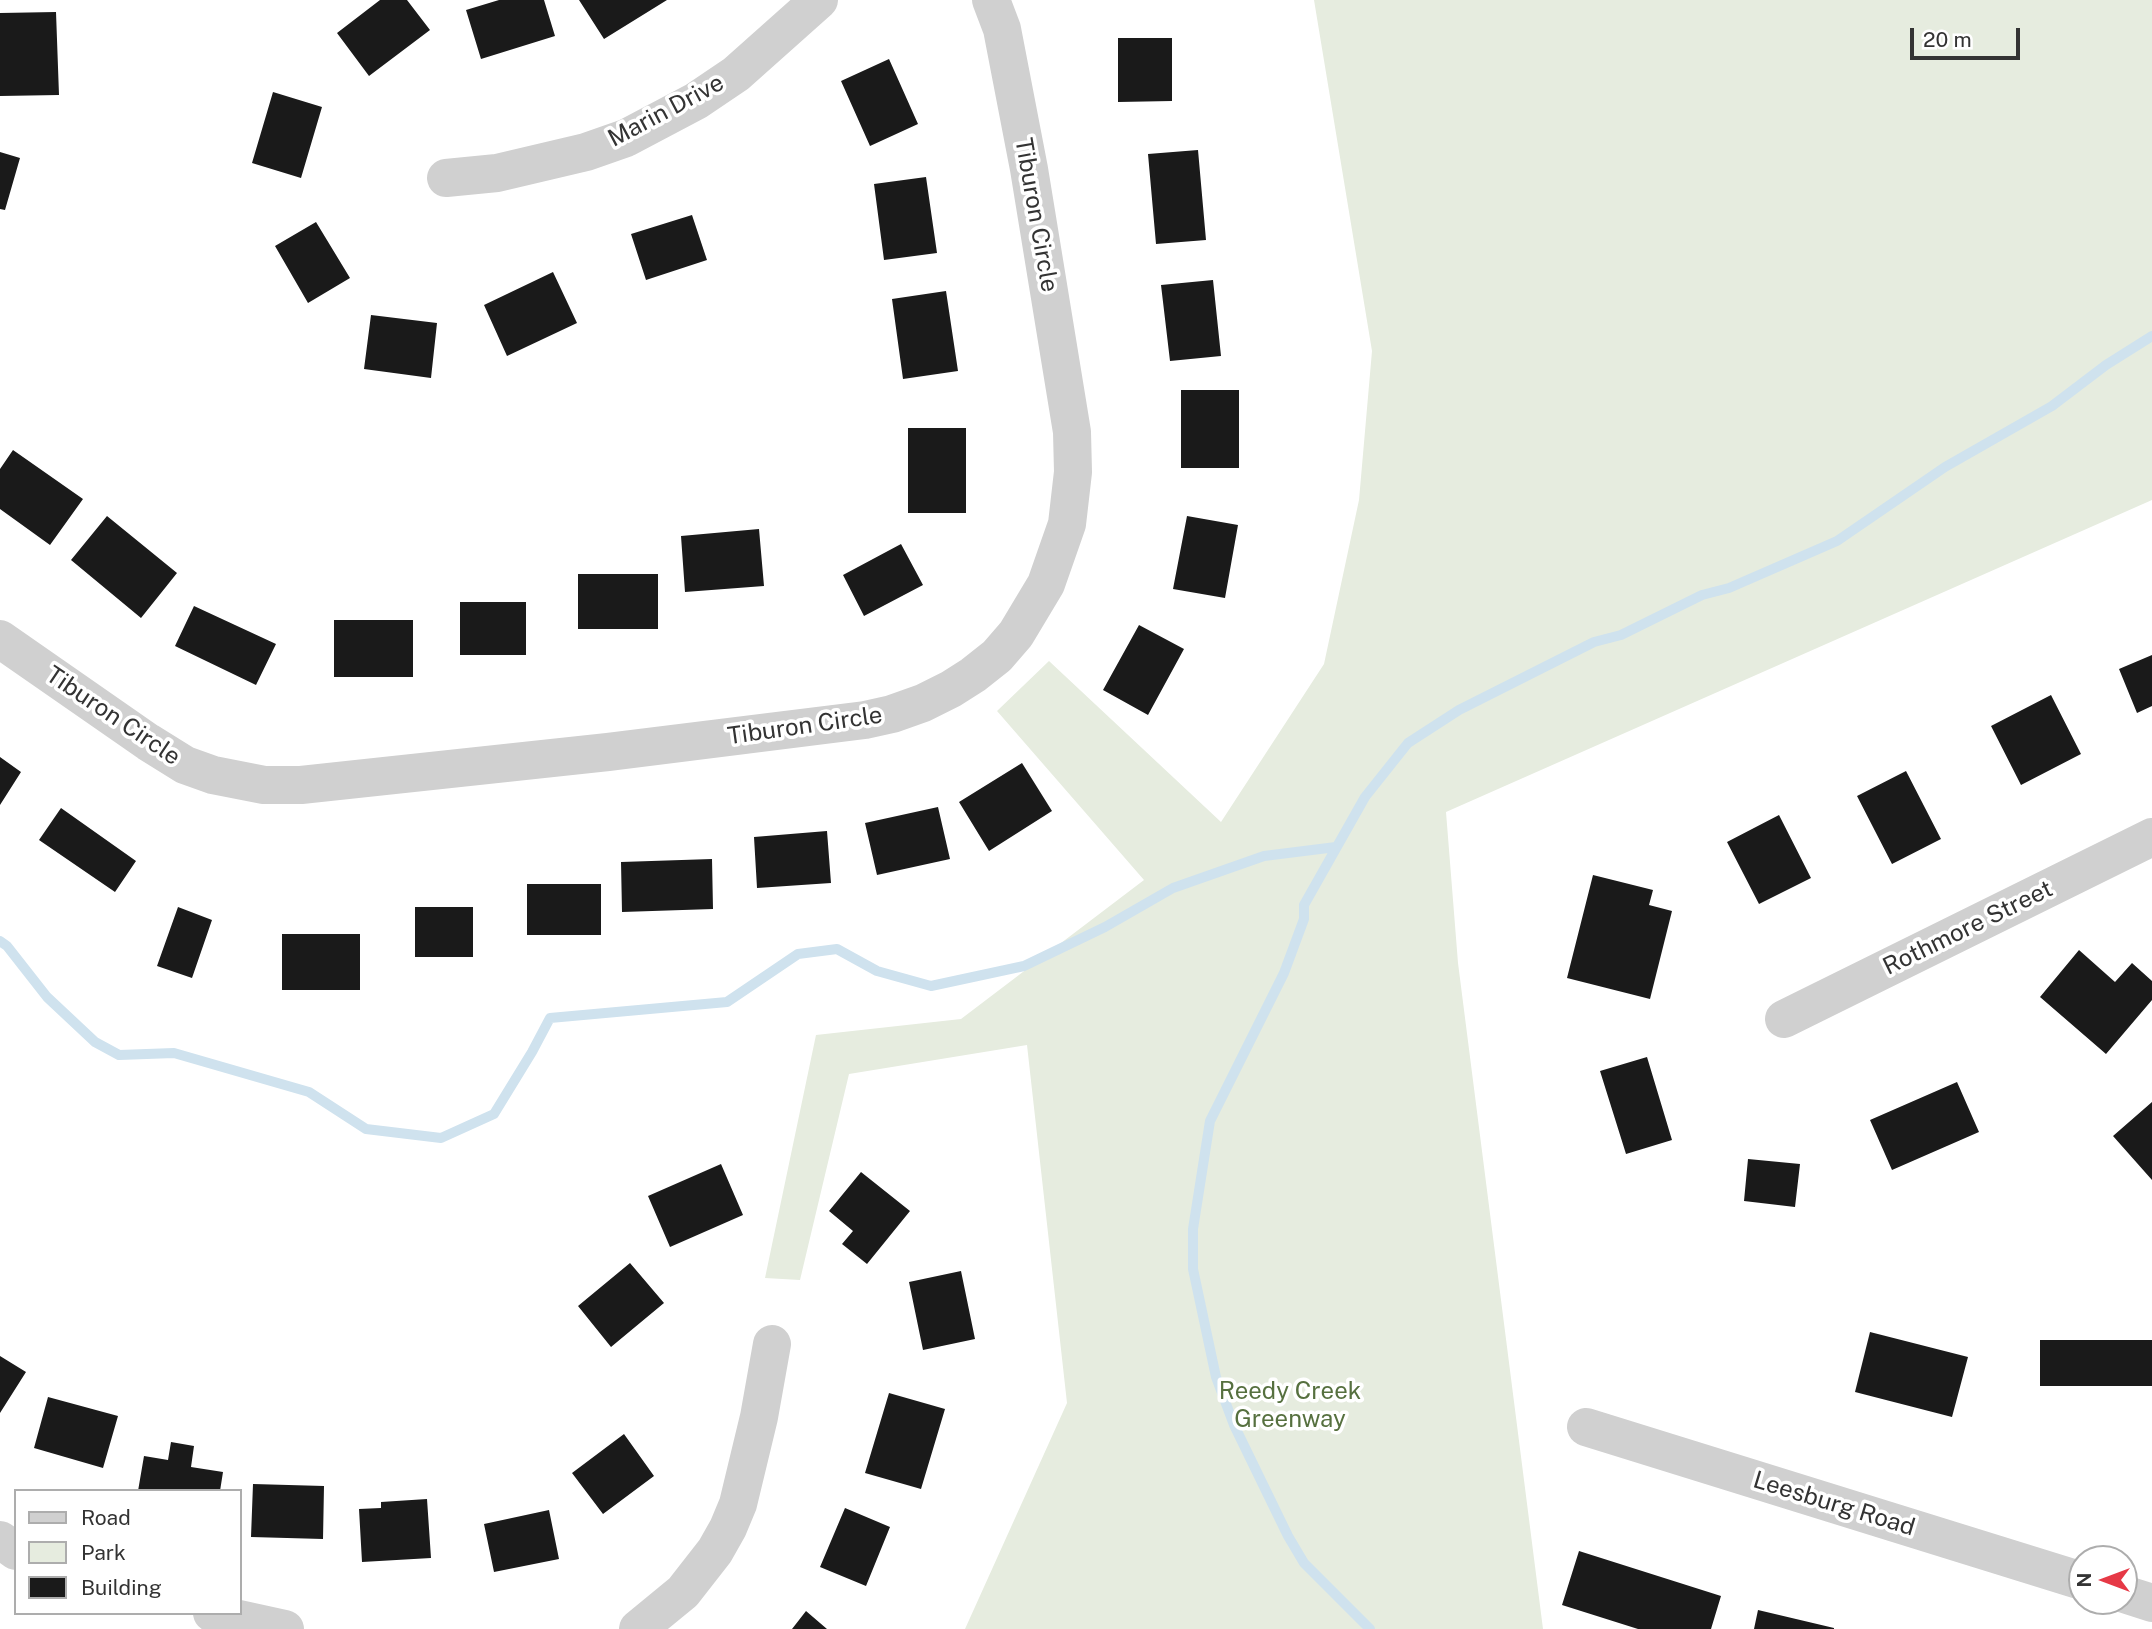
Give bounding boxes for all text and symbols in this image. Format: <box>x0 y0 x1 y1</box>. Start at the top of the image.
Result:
scale bar <box>1914 14 2024 58</box>
text: 20 m <box>1923 27 1972 52</box>
street label: Marin Drive <box>603 68 729 154</box>
street label: Tiburon Circle <box>1008 136 1064 294</box>
street label: Tiburon Circle <box>40 660 186 772</box>
street label: Tiburon Circle <box>726 701 884 751</box>
street label: Rothmore Street <box>1879 874 2057 982</box>
park label: Reedy Creek Greenway <box>1219 1378 1361 1434</box>
street label: Leesburg Road <box>1750 1466 1918 1542</box>
legend <box>14 1489 242 1615</box>
text: Road <box>81 1505 131 1530</box>
text: Park <box>81 1540 126 1565</box>
north arrow <box>2068 1545 2138 1615</box>
text: N <box>2073 1573 2095 1587</box>
text: Building <box>81 1575 162 1600</box>

